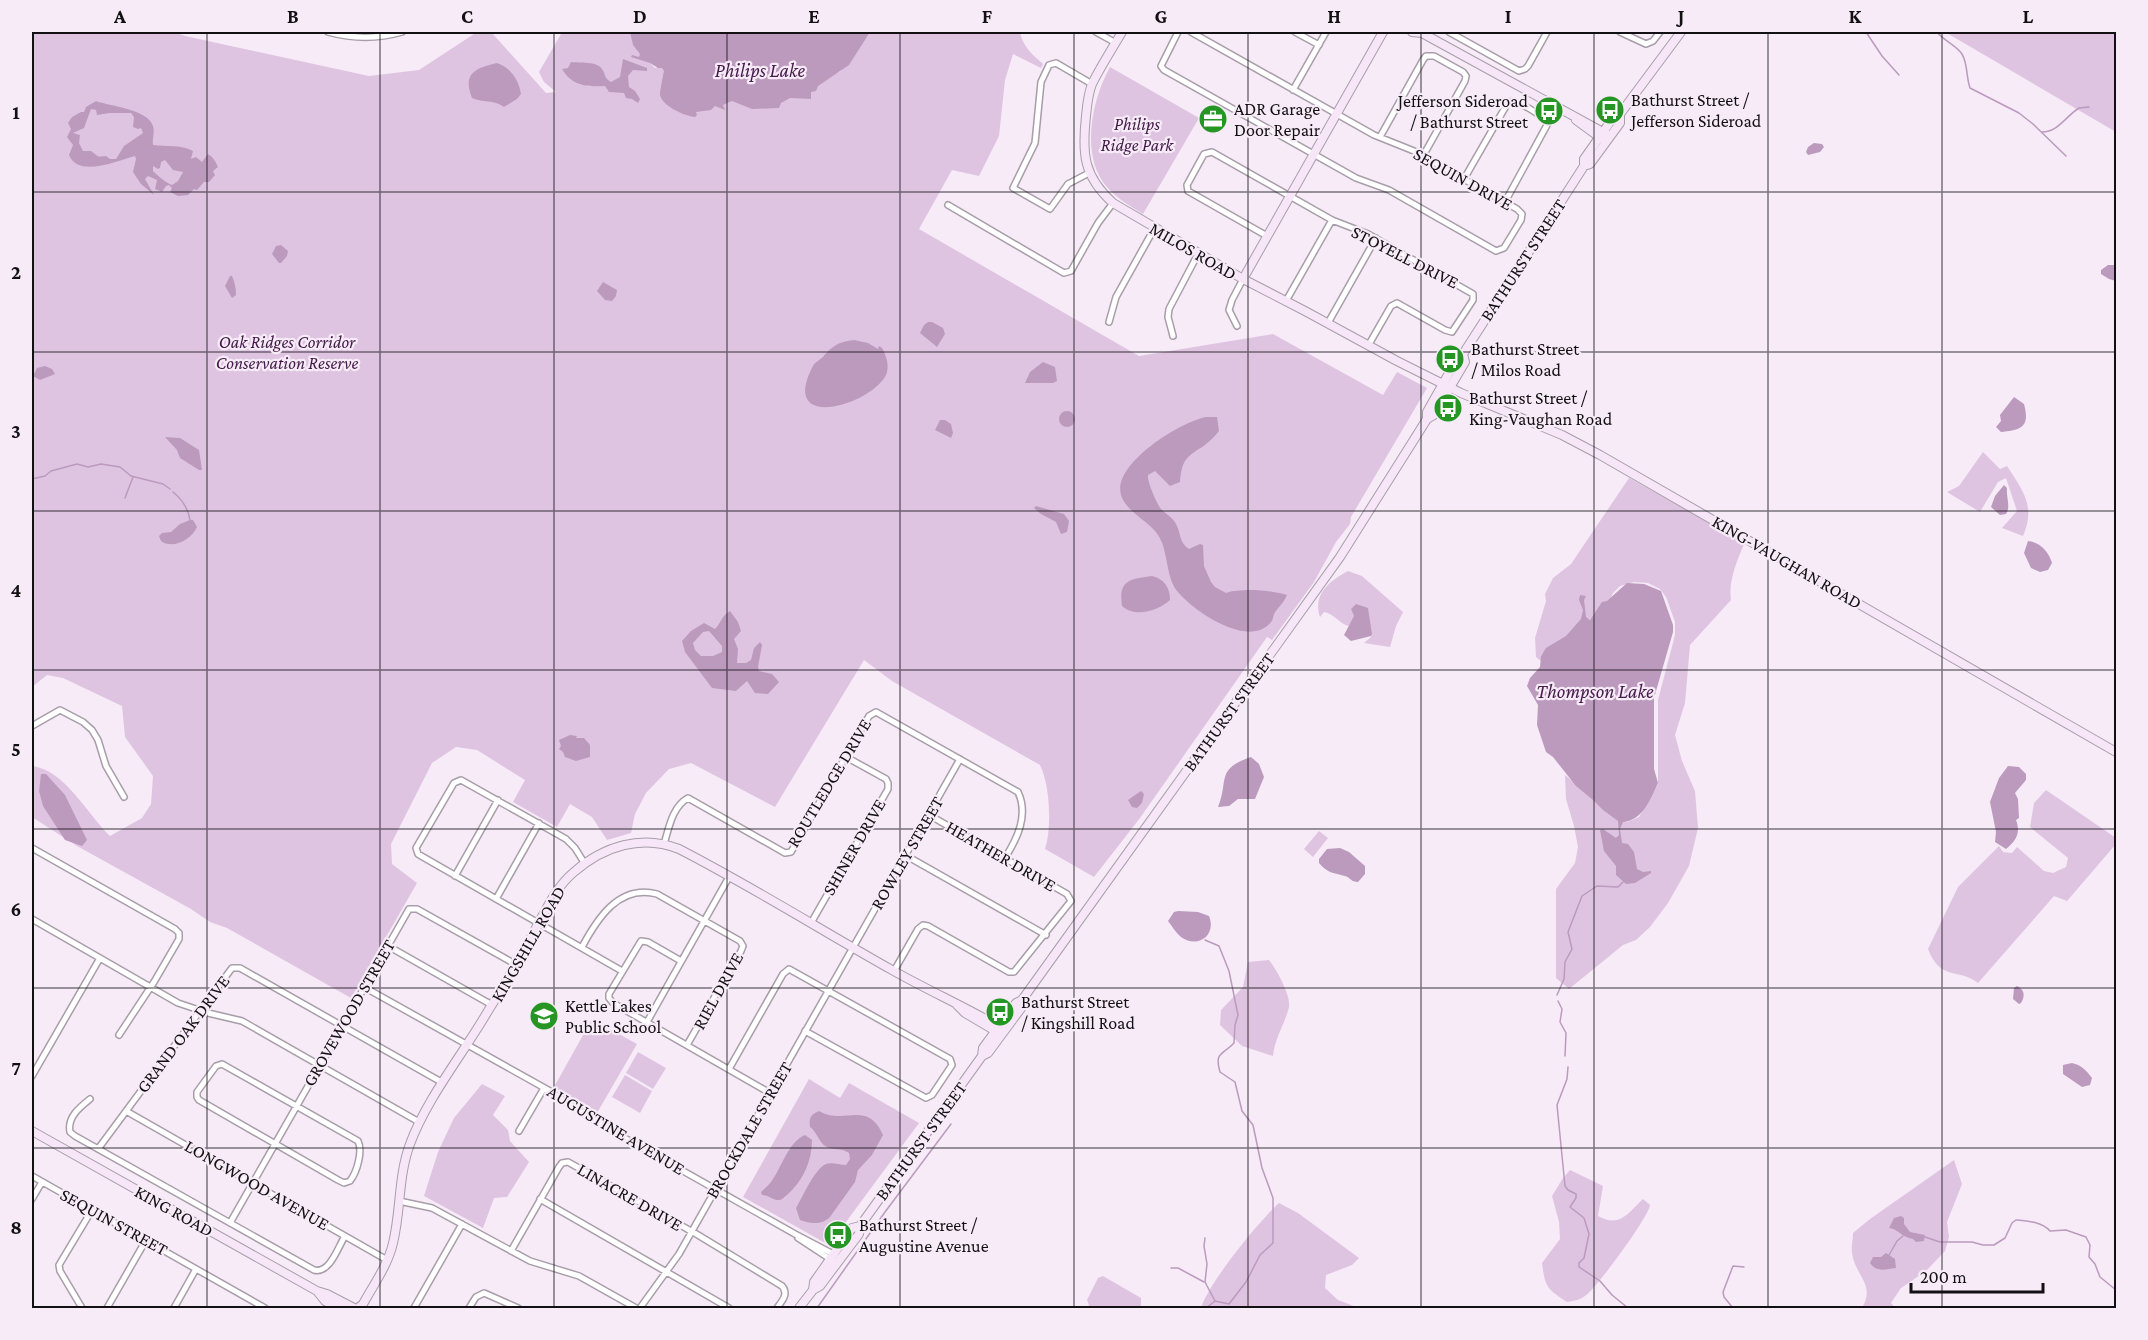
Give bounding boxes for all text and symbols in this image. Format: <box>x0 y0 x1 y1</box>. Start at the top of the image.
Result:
text: A <box>113 5 127 27</box>
text: B <box>287 5 299 27</box>
text: C <box>461 5 473 27</box>
text: D <box>633 5 647 27</box>
text: E <box>808 5 820 27</box>
text: F <box>982 5 993 27</box>
text: G <box>1155 5 1168 27</box>
text: H <box>1327 5 1341 27</box>
text: I <box>1505 5 1512 27</box>
text: J <box>1676 5 1685 27</box>
text: K <box>1849 5 1863 27</box>
text: L <box>2023 5 2034 27</box>
water label: Philips Lake <box>715 59 806 82</box>
place label: Bathurst Street / Jefferson Sideroad <box>1629 90 1762 131</box>
place label: Jefferson Sideroad / Bathurst Street <box>1396 91 1529 132</box>
bus stop icon: Bathurst Street / Jefferson Sideroad <box>1594 94 1626 126</box>
bus stop icon: Jefferson Sideroad / Bathurst Street <box>1533 95 1565 127</box>
place label: ADR Garage Door Repair <box>1234 99 1321 140</box>
text: 1 <box>12 101 20 123</box>
office icon: ADR Garage Door Repair <box>1197 103 1229 135</box>
park label: Philips Ridge Park <box>1101 114 1174 155</box>
street label: SEQUIN DRIVE <box>1410 144 1516 215</box>
street label: BATHURST STREET <box>1476 195 1570 325</box>
street label: MILOS ROAD <box>1146 218 1240 284</box>
street label: STOYELL DRIVE <box>1348 221 1462 293</box>
text: 2 <box>11 261 21 283</box>
park label: Oak Ridges Corridor Conservation Reserve <box>216 332 358 373</box>
place label: Bathurst Street / Milos Road <box>1471 339 1580 380</box>
bus stop icon: Bathurst Street / Milos Road <box>1434 343 1466 375</box>
place label: Bathurst Street / King-Vaughan Road <box>1469 388 1613 429</box>
bus stop icon: Bathurst Street / King-Vaughan Road <box>1432 392 1464 424</box>
text: 3 <box>11 420 21 442</box>
street label: KING-VAUGHAN ROAD <box>1709 511 1865 613</box>
text: 4 <box>11 579 22 601</box>
street label: BATHURST STREET <box>1179 649 1279 775</box>
water label: Thompson Lake <box>1536 680 1654 703</box>
street label: ROUTLEDGE DRIVE <box>783 715 875 851</box>
text: 5 <box>11 738 21 760</box>
street label: ROWLEY STREET <box>867 793 947 913</box>
street label: SHINER DRIVE <box>818 795 890 899</box>
street label: HEATHER DRIVE <box>943 816 1060 896</box>
street label: KINGSHILL ROAD <box>487 883 569 1005</box>
text: 6 <box>11 898 21 920</box>
street label: GROVEWOOD STREET <box>299 936 399 1090</box>
street label: RIEL DRIVE <box>689 949 747 1033</box>
street label: GRAND OAK DRIVE <box>132 971 234 1097</box>
place label: Bathurst Street / Kingshill Road <box>1021 992 1135 1033</box>
place label: Kettle Lakes Public School <box>565 996 661 1037</box>
bus stop icon: Bathurst Street / Kingshill Road <box>984 996 1016 1028</box>
school or university icon: Kettle Lakes Public School <box>528 1000 560 1032</box>
text: 7 <box>11 1057 21 1079</box>
street label: BROCKDALE STREET <box>702 1058 796 1202</box>
street label: BATHURST STREET <box>871 1078 971 1204</box>
street label: AUGUSTINE AVENUE <box>544 1081 688 1179</box>
street label: LONGWOOD AVENUE <box>181 1136 333 1235</box>
street label: LINACRE DRIVE <box>574 1159 686 1235</box>
street label: KING ROAD <box>131 1181 217 1241</box>
street label: SEQUIN STREET <box>57 1184 171 1260</box>
place label: Bathurst Street / Augustine Avenue <box>859 1215 989 1256</box>
text: 8 <box>10 1216 22 1238</box>
bus stop icon: Bathurst Street / Augustine Avenue <box>822 1219 854 1251</box>
scale bar <box>1911 1256 2043 1294</box>
text: 200 m <box>1920 1267 1967 1287</box>

